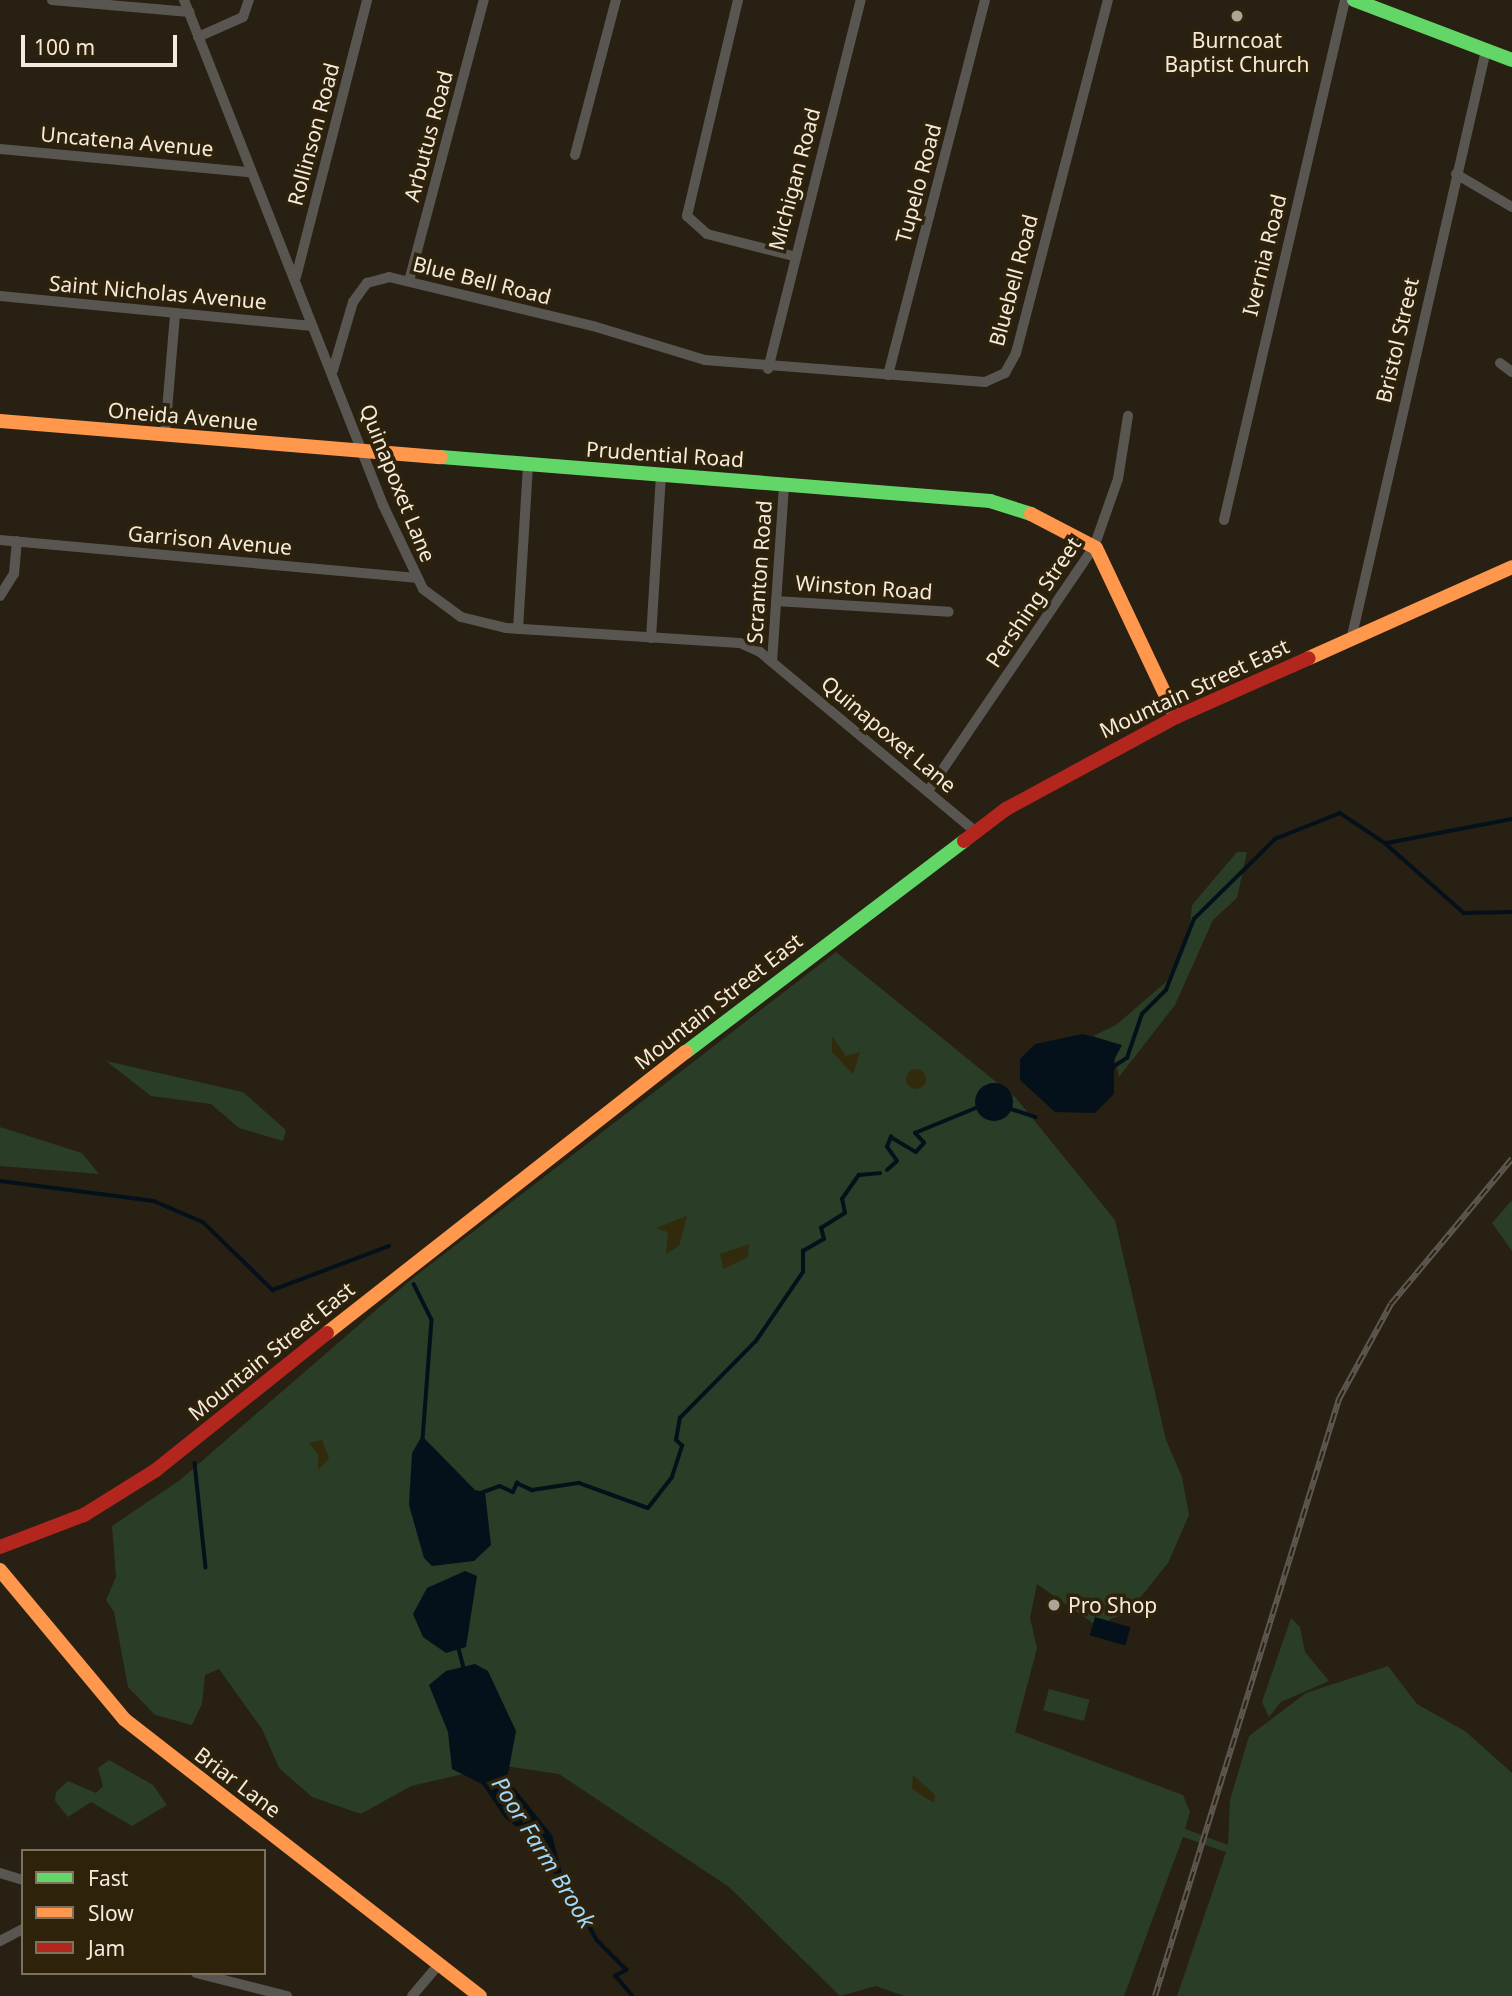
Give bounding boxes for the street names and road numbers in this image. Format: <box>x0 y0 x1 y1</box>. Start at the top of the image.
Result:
street label: Rollinson Road <box>282 60 344 208</box>
street label: Arbutus Road <box>398 68 458 204</box>
street label: Michigan Road <box>763 105 825 253</box>
street label: Uncatena Avenue <box>39 121 215 161</box>
street label: Tupelo Road <box>890 121 946 245</box>
street label: Ivernia Road <box>1237 192 1291 318</box>
street label: Bluebell Road <box>983 211 1043 349</box>
street label: Blue Bell Road <box>410 251 554 309</box>
street label: Saint Nicholas Avenue <box>48 270 268 314</box>
street label: Bristol Street <box>1370 275 1424 405</box>
street label: Oneida Avenue <box>107 397 259 435</box>
street label: Quinapoxet Lane <box>355 400 441 566</box>
street label: Prudential Road <box>585 436 745 472</box>
street label: Scranton Road <box>741 499 777 645</box>
street label: Garrison Avenue <box>127 520 293 560</box>
street label: Pershing Street <box>980 532 1086 672</box>
street label: Winston Road <box>795 570 933 604</box>
street label: Mountain Street East <box>1095 633 1293 743</box>
street label: Quinapoxet Lane <box>817 670 961 798</box>
street label: Mountain Street East <box>629 928 807 1074</box>
street label: Mountain Street East <box>183 1276 359 1426</box>
street label: Briar Lane <box>190 1741 286 1823</box>

